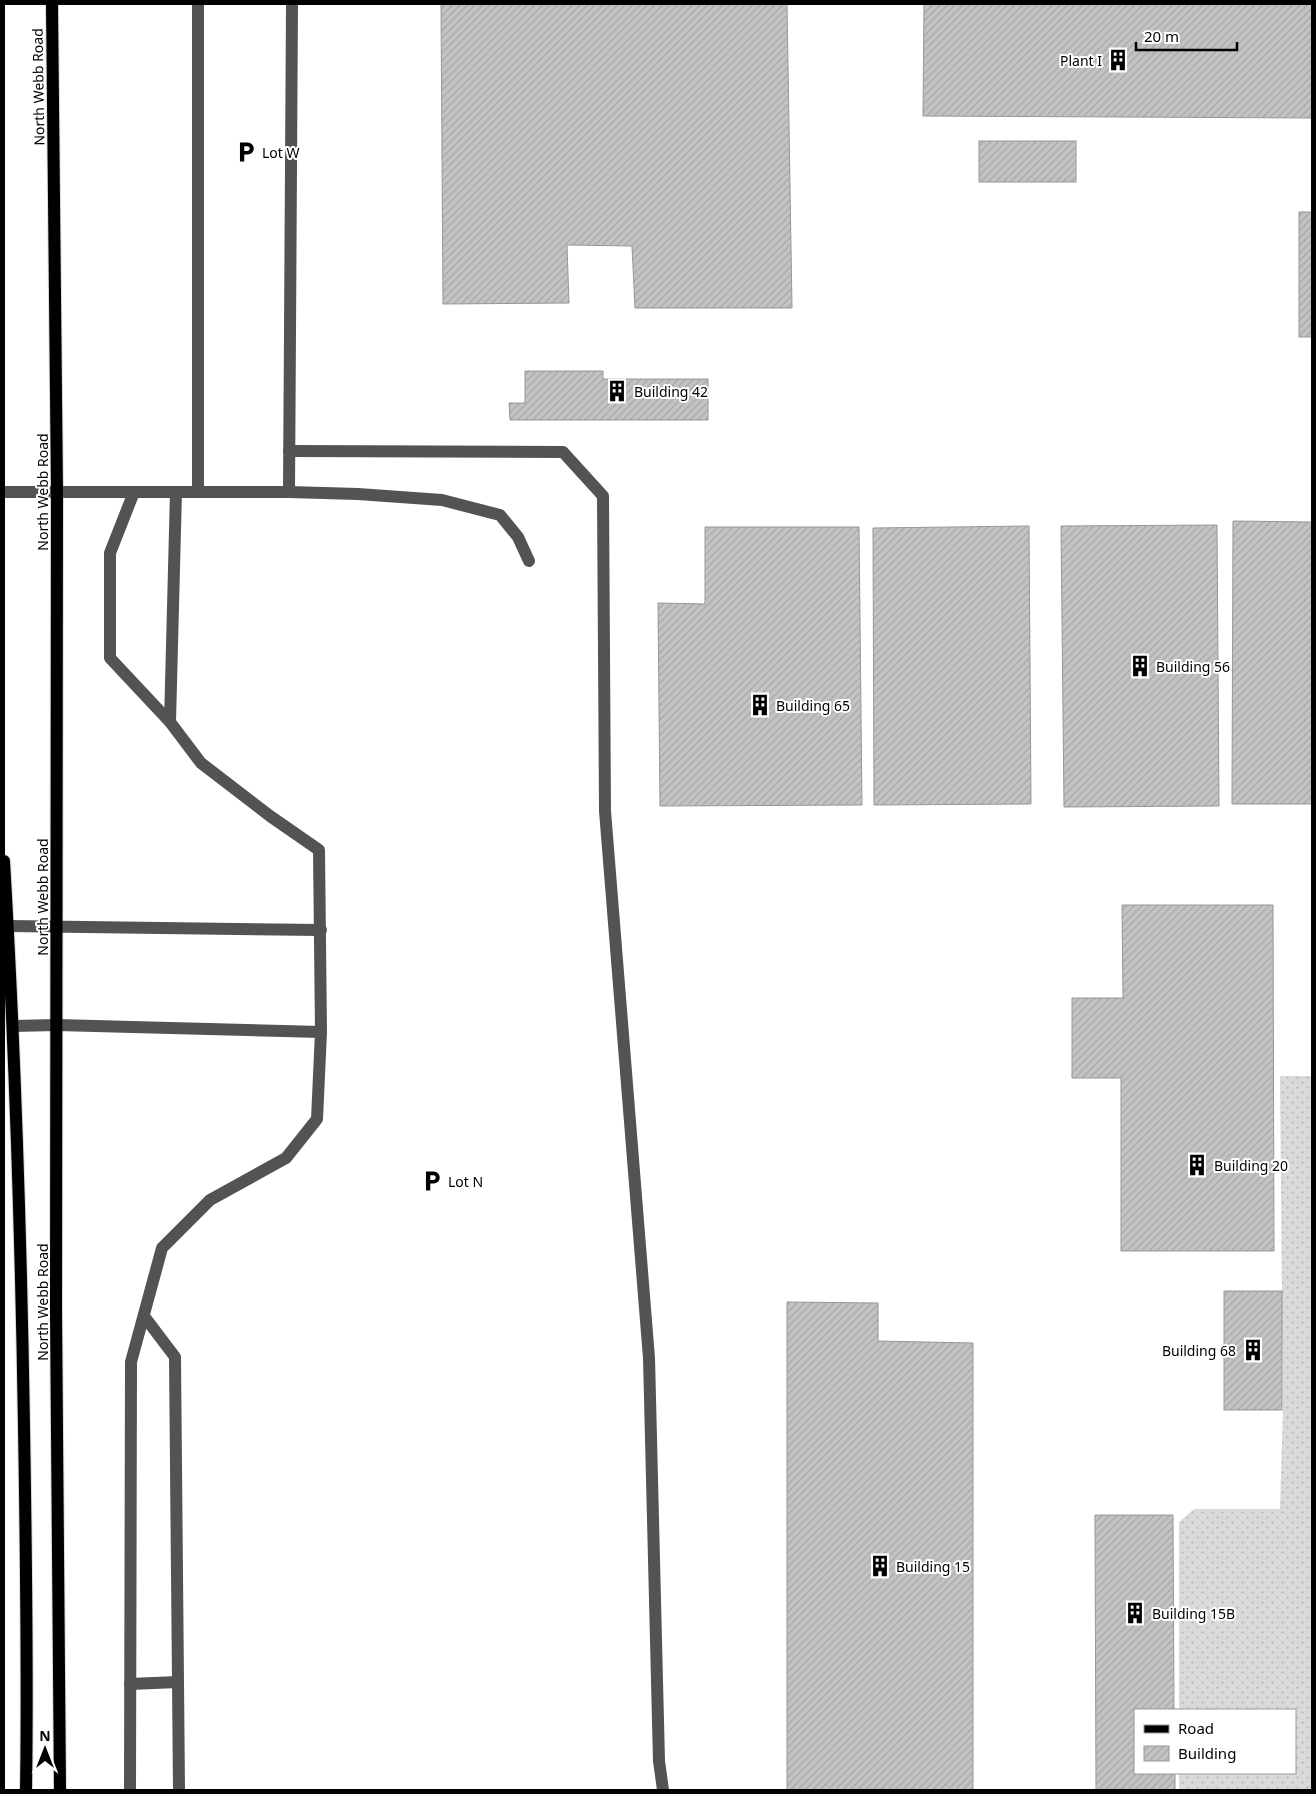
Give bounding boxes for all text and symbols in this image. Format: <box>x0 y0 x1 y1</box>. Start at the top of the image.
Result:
scale bar <box>1136 20 1237 52</box>
text: 20 m <box>1144 26 1179 46</box>
street label: North Webb Road <box>27 28 49 146</box>
building icon: Plant I <box>1105 47 1131 73</box>
place label: Plant I <box>1060 51 1102 70</box>
parking icon: Lot W <box>233 139 259 165</box>
place label: Lot W <box>262 143 300 162</box>
building icon: Building 42 <box>604 378 630 404</box>
place label: Building 42 <box>634 382 708 401</box>
street label: North Webb Road <box>33 433 52 551</box>
building icon: Building 56 <box>1127 653 1153 679</box>
place label: Building 56 <box>1156 657 1230 676</box>
building icon: Building 65 <box>747 692 773 718</box>
place label: Building 65 <box>776 696 850 715</box>
street label: North Webb Road <box>33 838 52 956</box>
building icon: Building 20 <box>1184 1152 1210 1178</box>
place label: Building 20 <box>1214 1156 1288 1175</box>
parking icon: Lot N <box>419 1168 445 1194</box>
place label: Lot N <box>448 1172 483 1191</box>
street label: North Webb Road <box>33 1243 52 1361</box>
building icon: Building 68 <box>1240 1337 1266 1363</box>
place label: Building 68 <box>1162 1341 1236 1360</box>
building icon: Building 15 <box>867 1553 893 1579</box>
place label: Building 15 <box>896 1557 970 1576</box>
building icon: Building 15B <box>1122 1600 1148 1626</box>
place label: Building 15B <box>1152 1604 1235 1623</box>
legend <box>1134 1709 1296 1774</box>
text: Road <box>1178 1718 1214 1738</box>
north arrow <box>20 1724 70 1774</box>
text: N <box>39 1726 51 1745</box>
text: Building <box>1178 1743 1236 1763</box>

